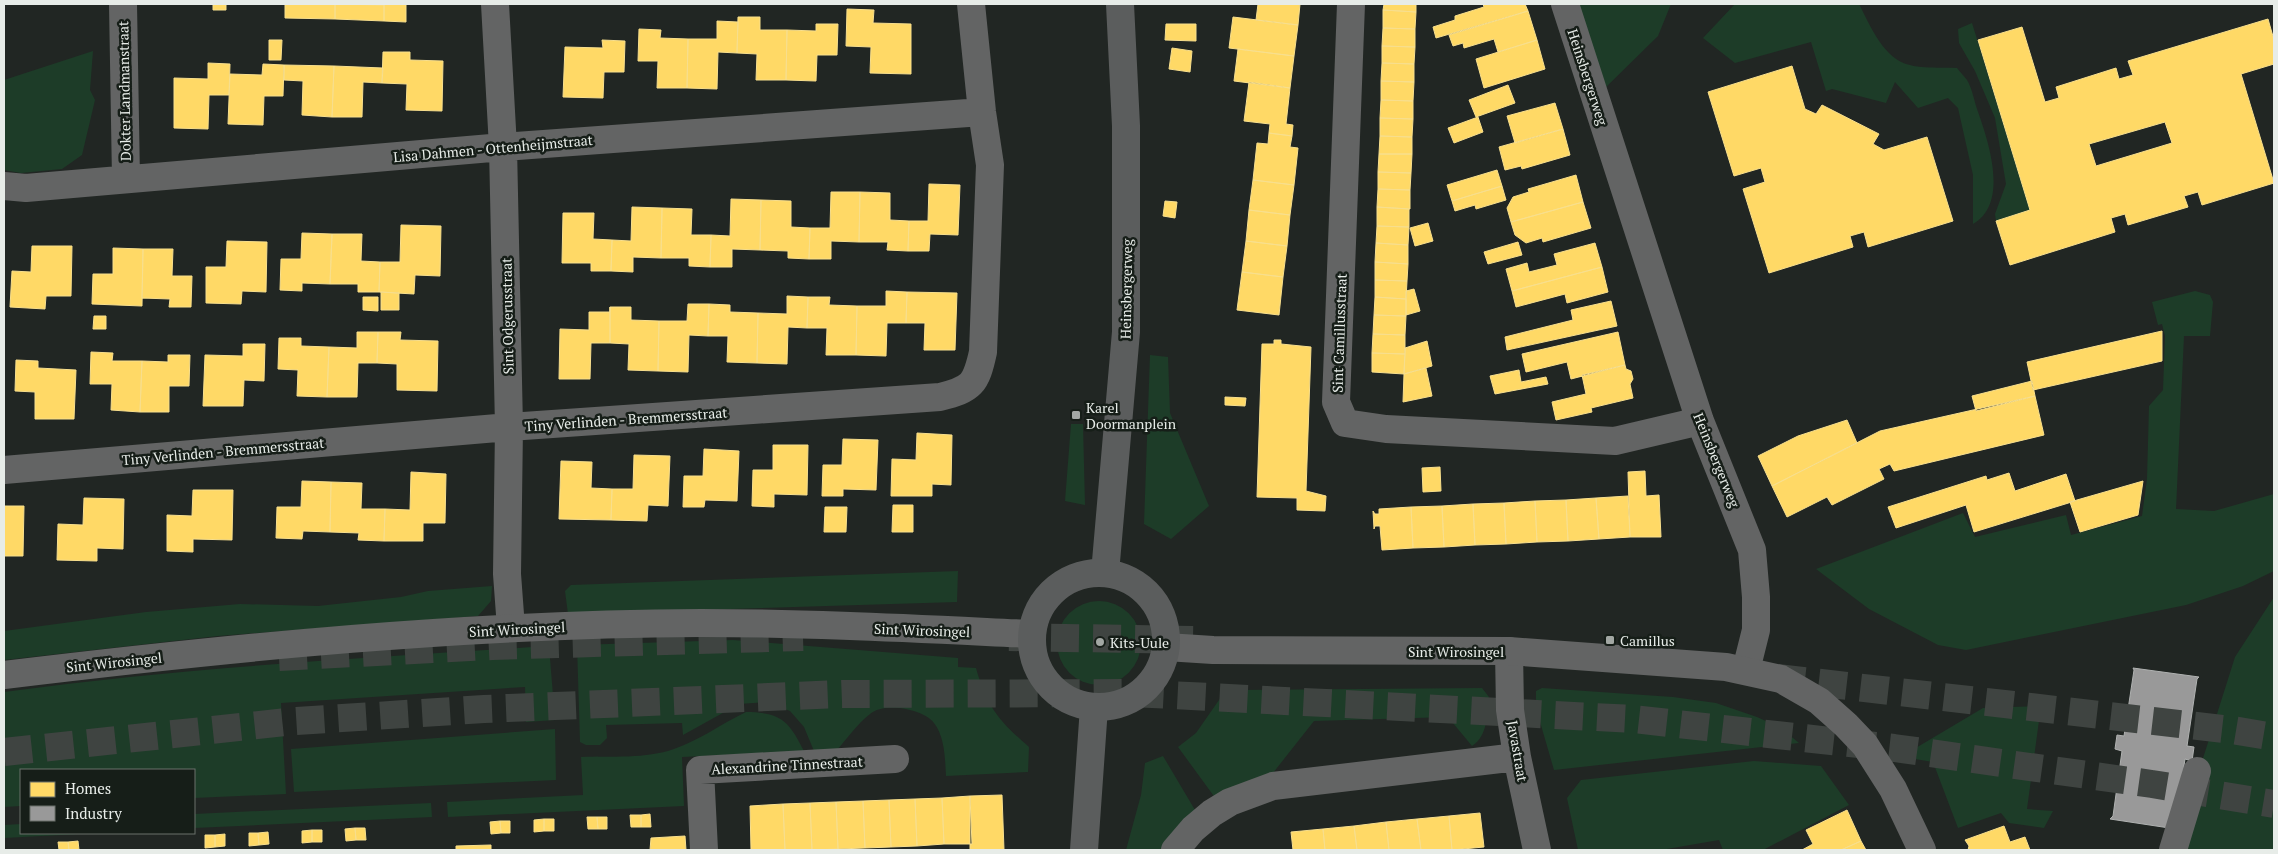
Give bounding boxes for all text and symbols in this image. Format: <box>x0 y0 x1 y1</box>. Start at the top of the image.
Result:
street label: Dokter Landmanstraat <box>113 20 135 161</box>
street label: Heinsbergerweg <box>1563 26 1613 128</box>
street label: Lisa Dahmen - Ottenheijmstraat <box>392 130 594 166</box>
street label: Heinsbergerweg <box>1116 238 1136 339</box>
street label: Sint Odgerusstraat <box>496 257 518 374</box>
street label: Sint Camillusstraat <box>1327 272 1351 393</box>
place label: Karel Doormanplein <box>1086 398 1177 433</box>
street label: Tiny Verlinden - Bremmersstraat <box>524 402 729 436</box>
marker: Karel Doormanplein <box>1070 409 1082 421</box>
street label: Heinsbergerweg <box>1689 410 1745 511</box>
street label: Tiny Verlinden - Bremmersstraat <box>121 433 326 469</box>
street label: Sint Wirosingel <box>468 617 566 641</box>
street label: Sint Wirosingel <box>874 619 970 641</box>
place label: Camillus <box>1620 631 1675 650</box>
place label: Kits-Uule <box>1110 633 1169 652</box>
marker: Camillus <box>1604 634 1616 646</box>
marker: Kits-Uule <box>1094 636 1106 648</box>
street label: Sint Wirosingel <box>1408 642 1504 661</box>
street label: Sint Wirosingel <box>65 648 163 676</box>
street label: Javastraat <box>1503 719 1533 784</box>
street label: Alexandrine Tinnestraat <box>711 751 864 778</box>
legend <box>20 769 195 834</box>
text: Homes <box>65 778 111 798</box>
text: Industry <box>65 803 122 823</box>

